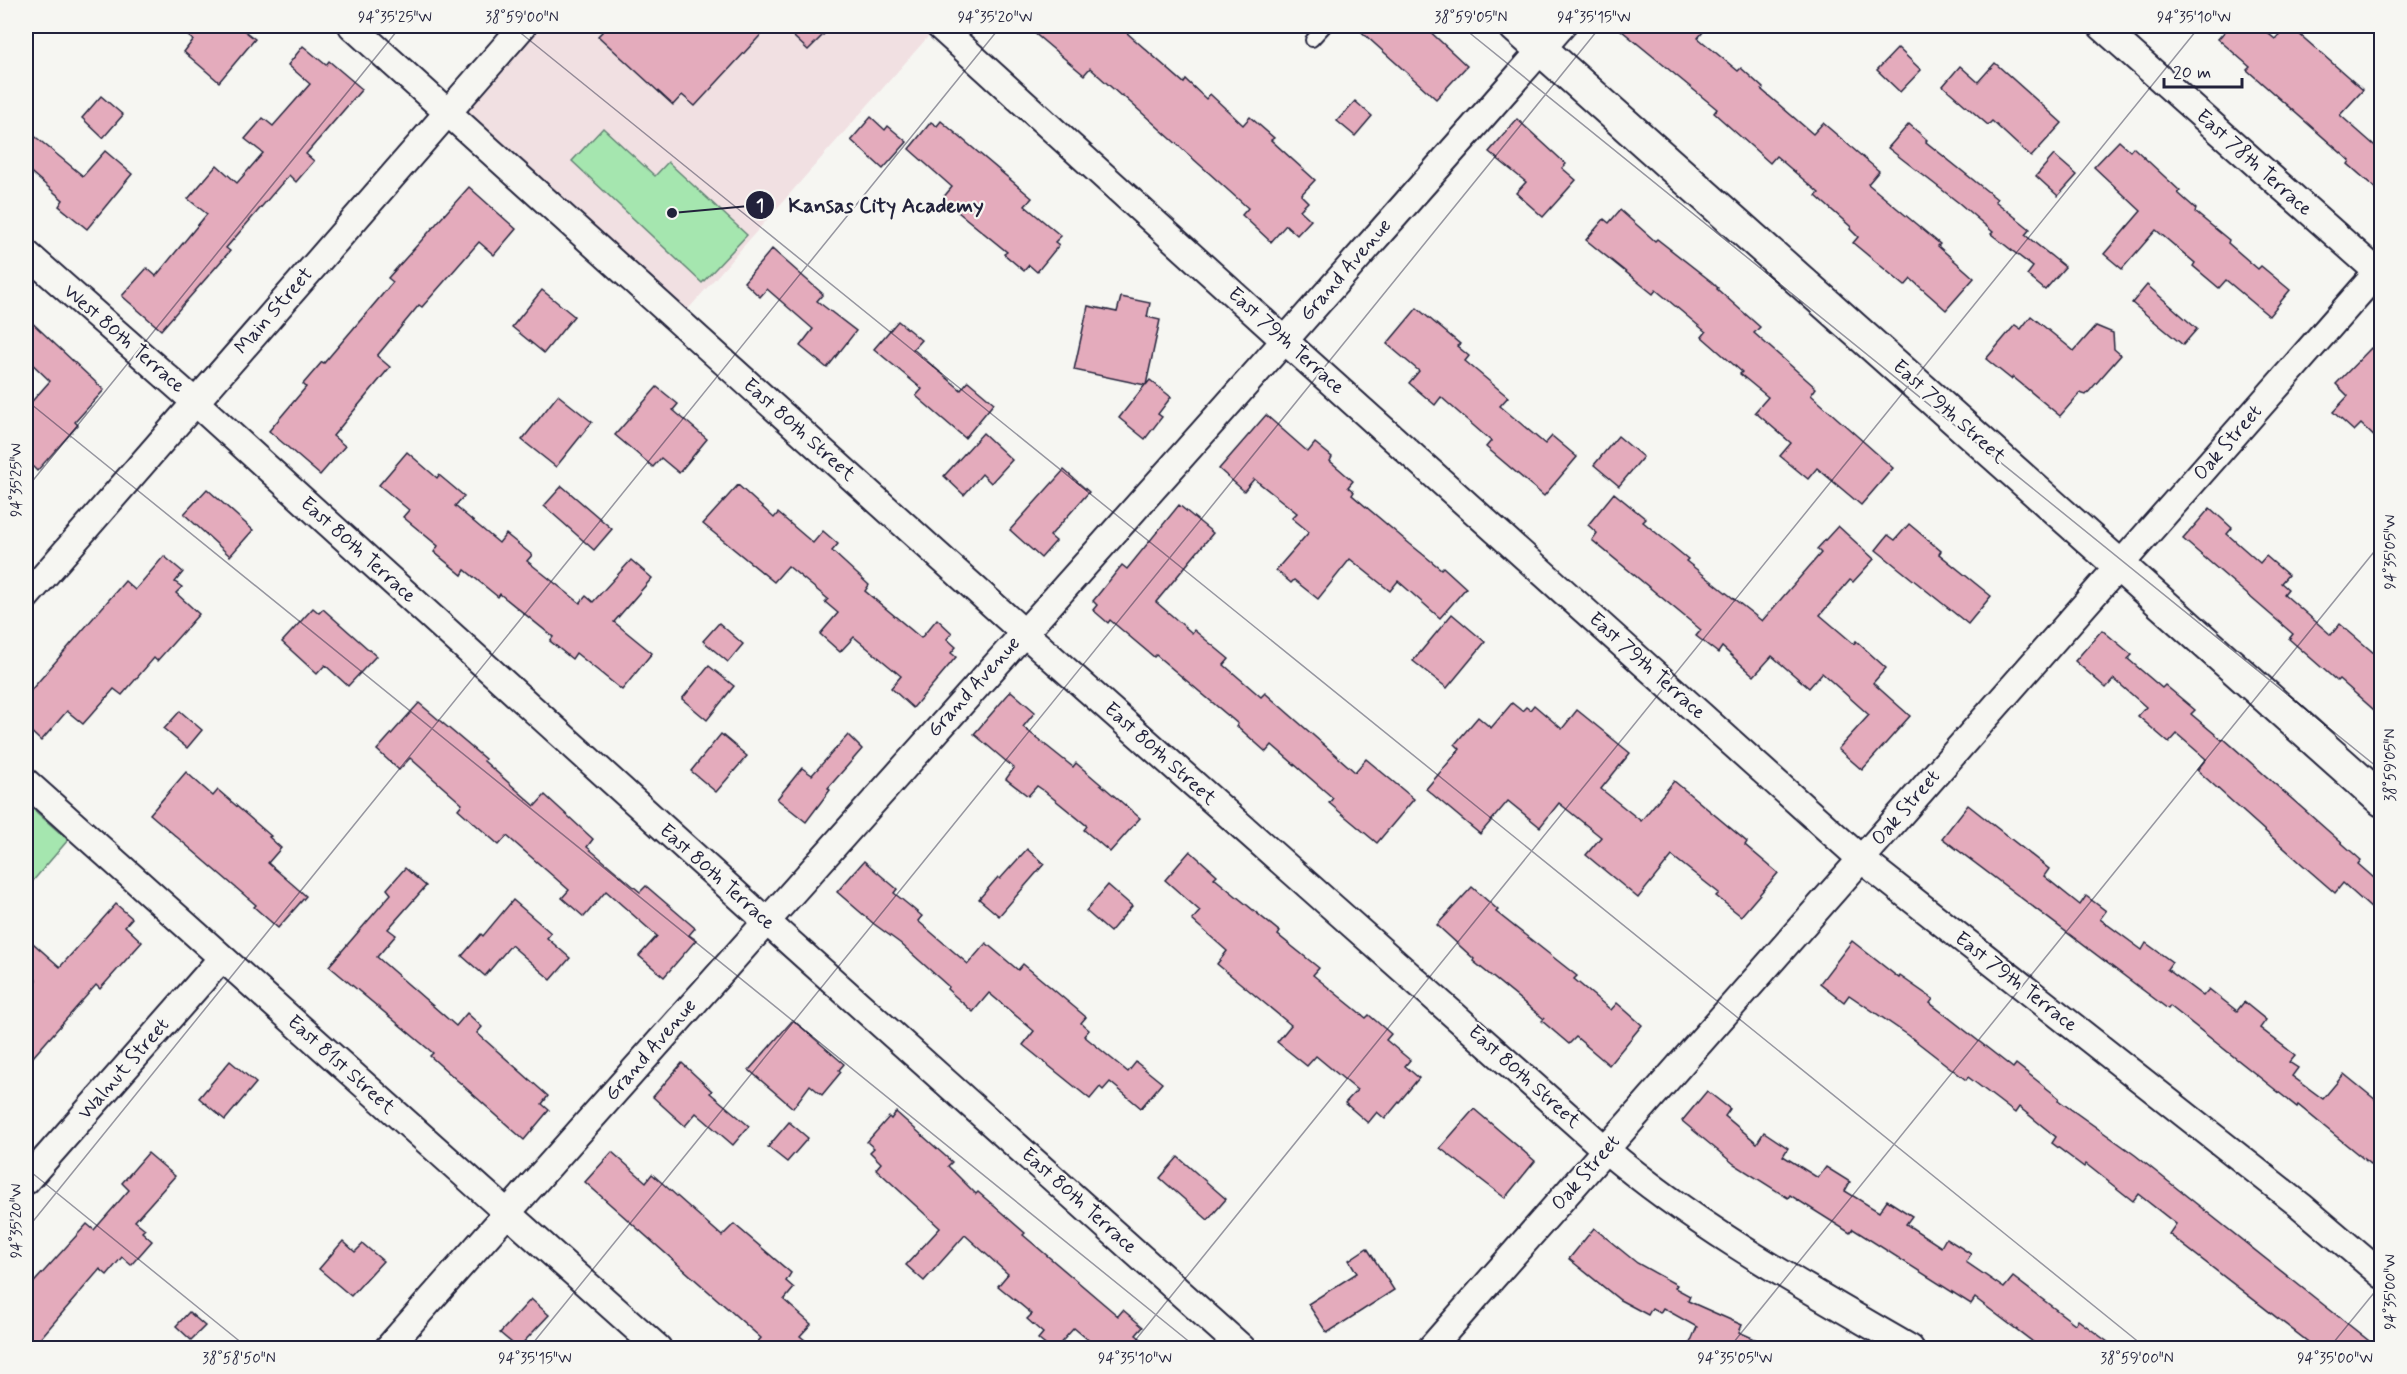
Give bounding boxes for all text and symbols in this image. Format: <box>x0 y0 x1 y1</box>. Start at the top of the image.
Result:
text: 94°35'25"W <box>358 8 432 28</box>
text: 38°59'00"N <box>485 8 559 28</box>
text: 94°35'20"W <box>958 8 1032 28</box>
text: 38°59'05"N <box>1434 8 1508 28</box>
text: 94°35'15"W <box>1557 8 1631 28</box>
text: 94°35'10"W <box>2157 8 2231 28</box>
scale bar <box>2164 51 2242 89</box>
text: 20 m <box>2173 61 2211 85</box>
street label: East 78th Terrace <box>2190 103 2318 223</box>
callout: Kansas City Academy <box>745 185 998 224</box>
text: Kansas City Academy <box>788 192 984 220</box>
text: 1 <box>756 194 764 218</box>
street label: Grand Avenue <box>1294 213 1398 327</box>
street label: Main Street <box>229 262 319 360</box>
street label: West 80th Terrace <box>57 278 191 400</box>
street label: East 79th Terrace <box>1222 281 1350 401</box>
street label: East 79th Street <box>1886 354 2012 470</box>
street label: East 80th Street <box>737 372 861 488</box>
street label: Oak Street <box>2187 399 2269 487</box>
text: 94°35'25"W <box>7 443 27 517</box>
street label: East 80th Terrace <box>294 491 422 609</box>
text: 94°35'05"W <box>2381 515 2401 589</box>
street label: East 79th Terrace <box>1583 606 1711 726</box>
street label: Grand Avenue <box>921 631 1027 743</box>
street label: East 80th Street <box>1098 696 1222 812</box>
text: 38°59'05"N <box>2381 728 2401 802</box>
street label: Oak Street <box>1865 764 1947 852</box>
street label: East 80th Terrace <box>653 818 781 936</box>
street label: East 79th Terrace <box>1949 925 2083 1039</box>
street label: Grand Avenue <box>599 993 703 1107</box>
street label: East 81st Street <box>281 1009 401 1121</box>
street label: Walnut Street <box>72 1012 176 1126</box>
street label: East 80th Street <box>1462 1019 1586 1135</box>
street label: Oak Street <box>1545 1129 1627 1217</box>
street label: East 80th Terrace <box>1015 1142 1143 1260</box>
text: 94°35'20"W <box>7 1184 27 1258</box>
text: 94°35'00"W <box>2381 1254 2401 1330</box>
text: 38°58'50"N <box>202 1349 276 1369</box>
text: 94°35'15"W <box>498 1349 572 1369</box>
text: 94°35'10"W <box>1098 1349 1172 1369</box>
text: 94°35'05"W <box>1698 1349 1772 1369</box>
text: 38°59'00"N <box>2100 1349 2174 1369</box>
text: 94°35'00"W <box>2297 1349 2373 1369</box>

